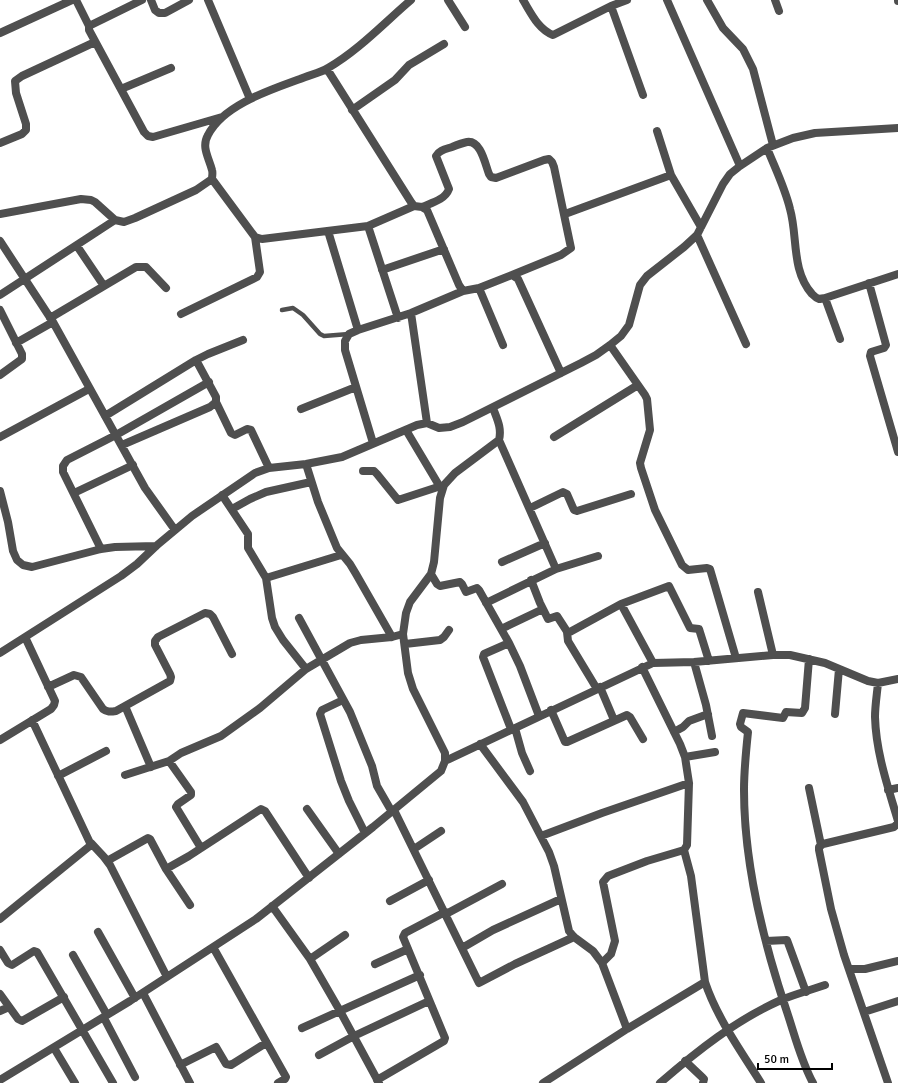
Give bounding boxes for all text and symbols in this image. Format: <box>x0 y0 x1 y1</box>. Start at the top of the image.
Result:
scale bar <box>758 1045 832 1071</box>
text: 50 m <box>764 1052 789 1067</box>

